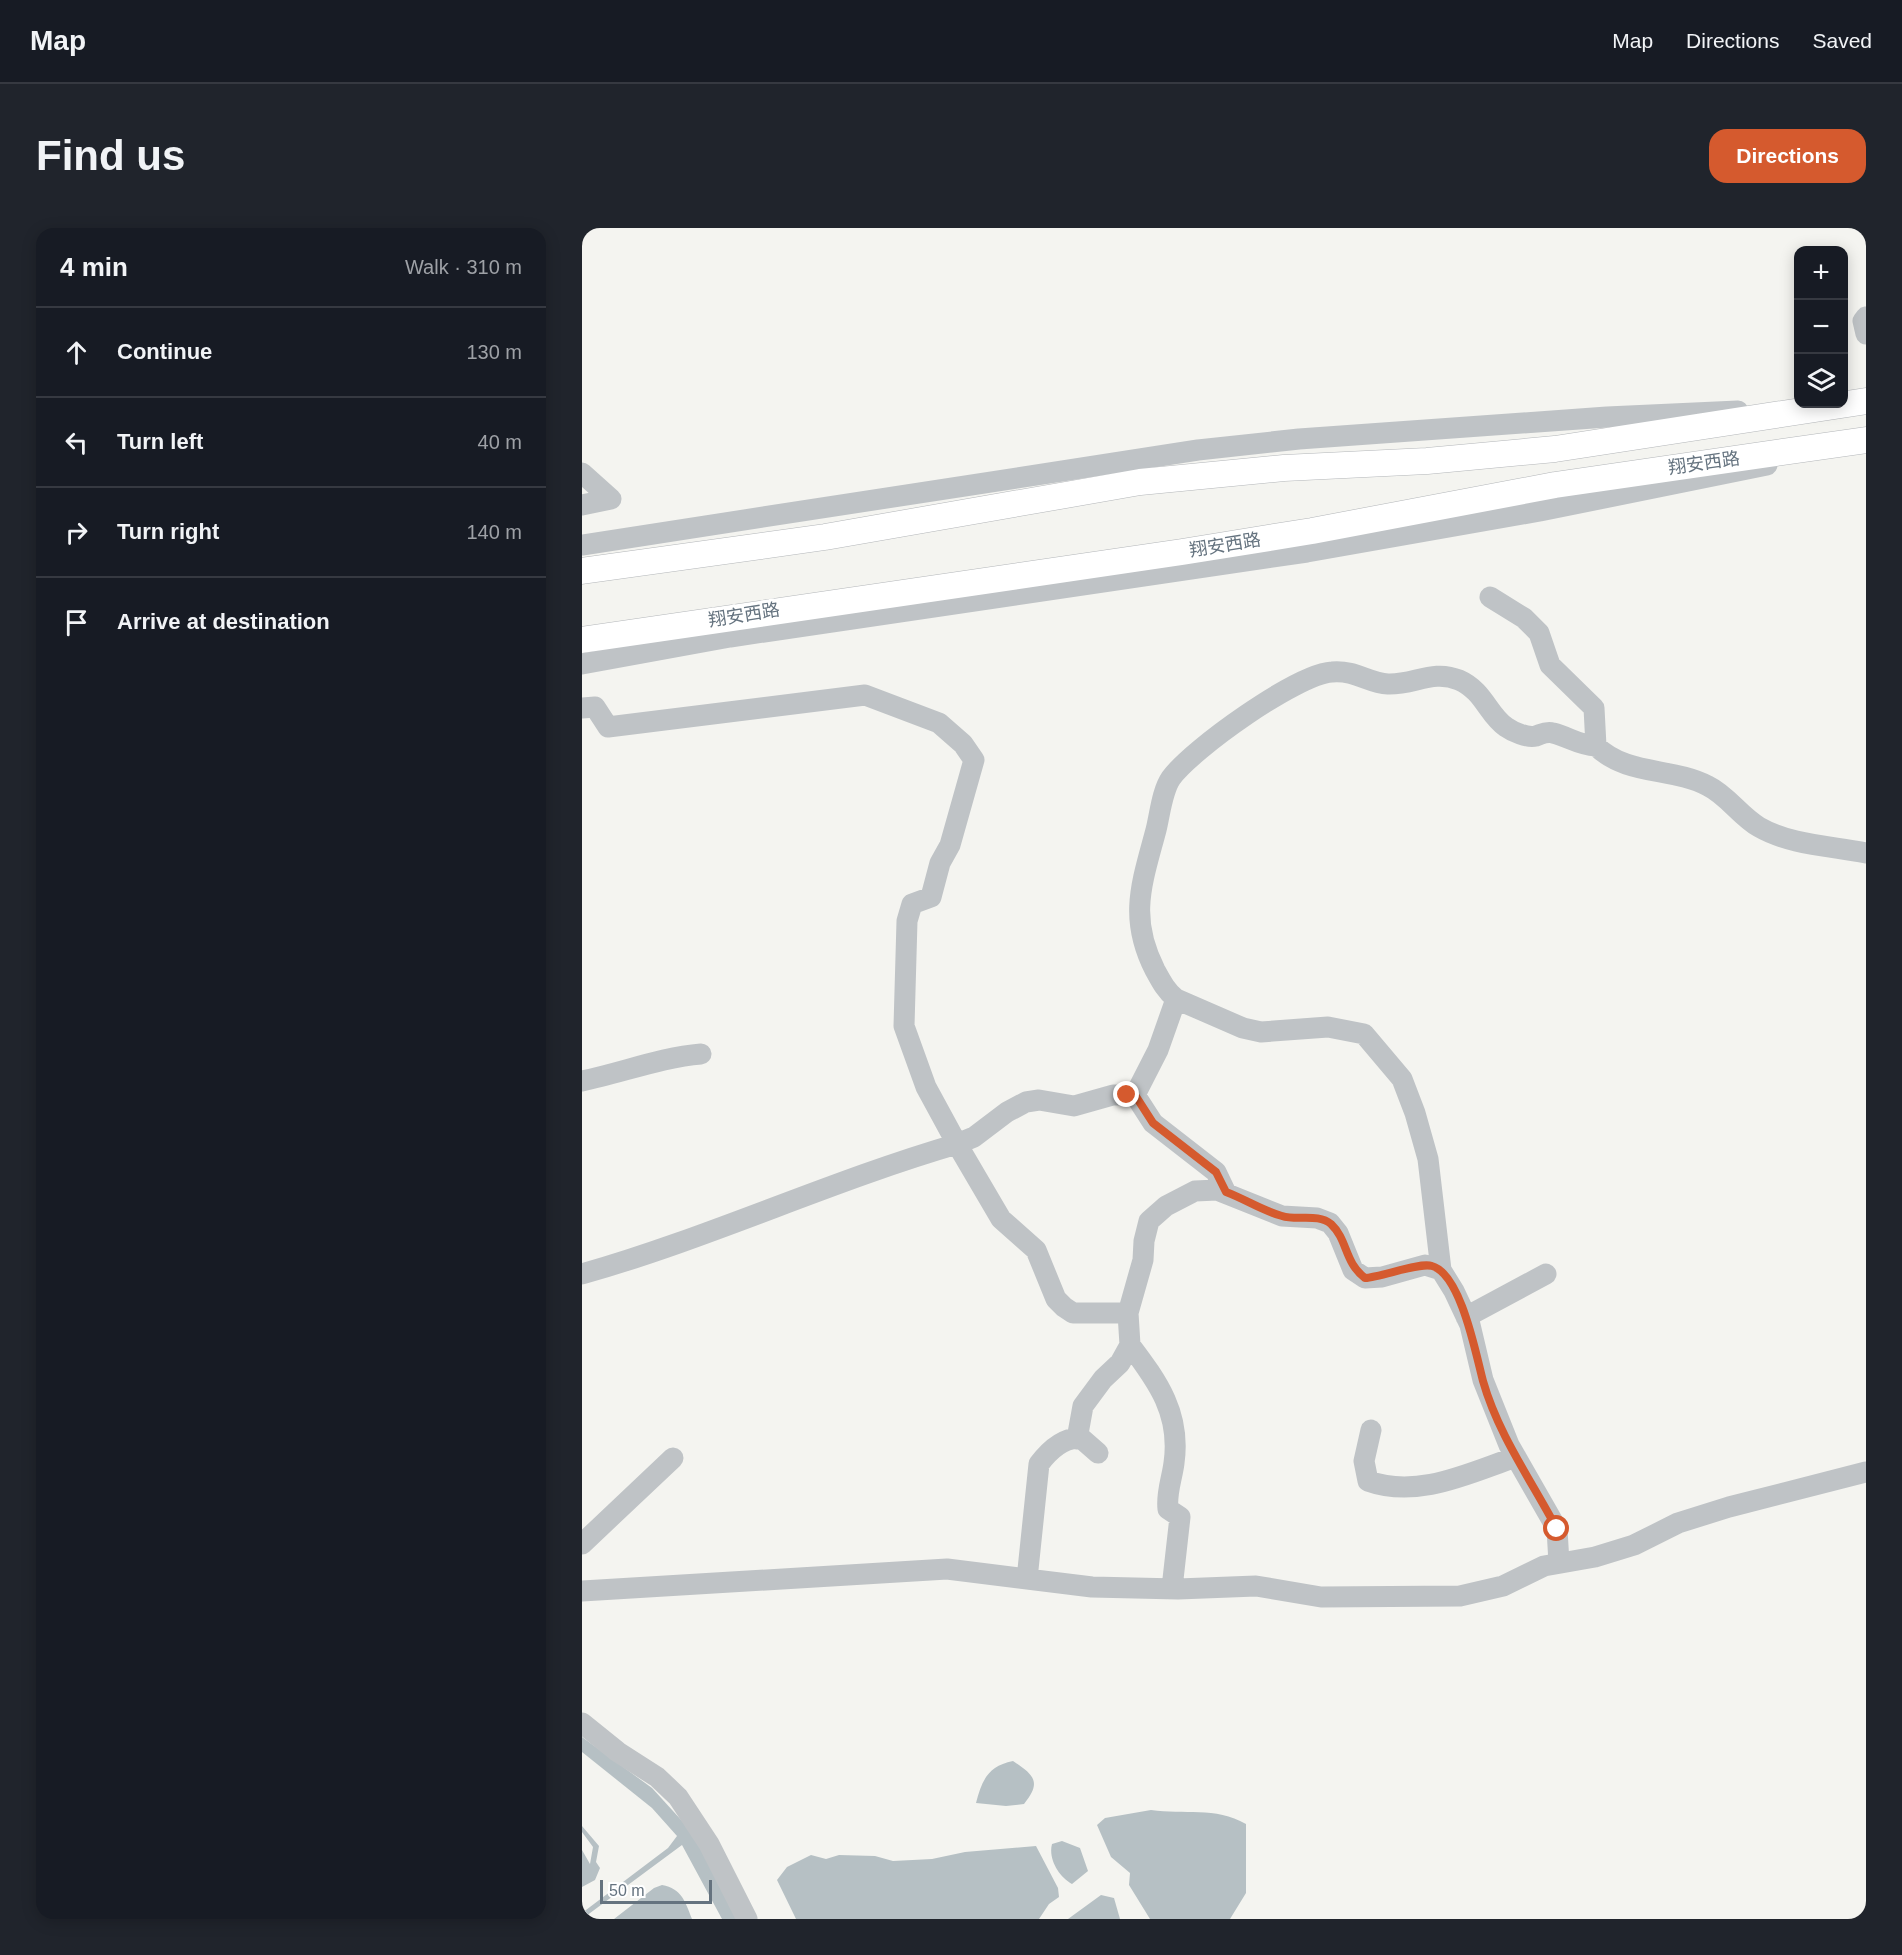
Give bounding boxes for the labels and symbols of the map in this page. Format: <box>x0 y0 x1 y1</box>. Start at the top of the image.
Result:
street label: 翔安西路 <box>1667 448 1741 478</box>
street label: 翔安西路 <box>1188 529 1262 561</box>
street label: 翔安西路 <box>707 599 781 631</box>
route end <box>1113 1081 1139 1107</box>
route start <box>1543 1515 1569 1541</box>
scale bar <box>600 1877 712 1904</box>

